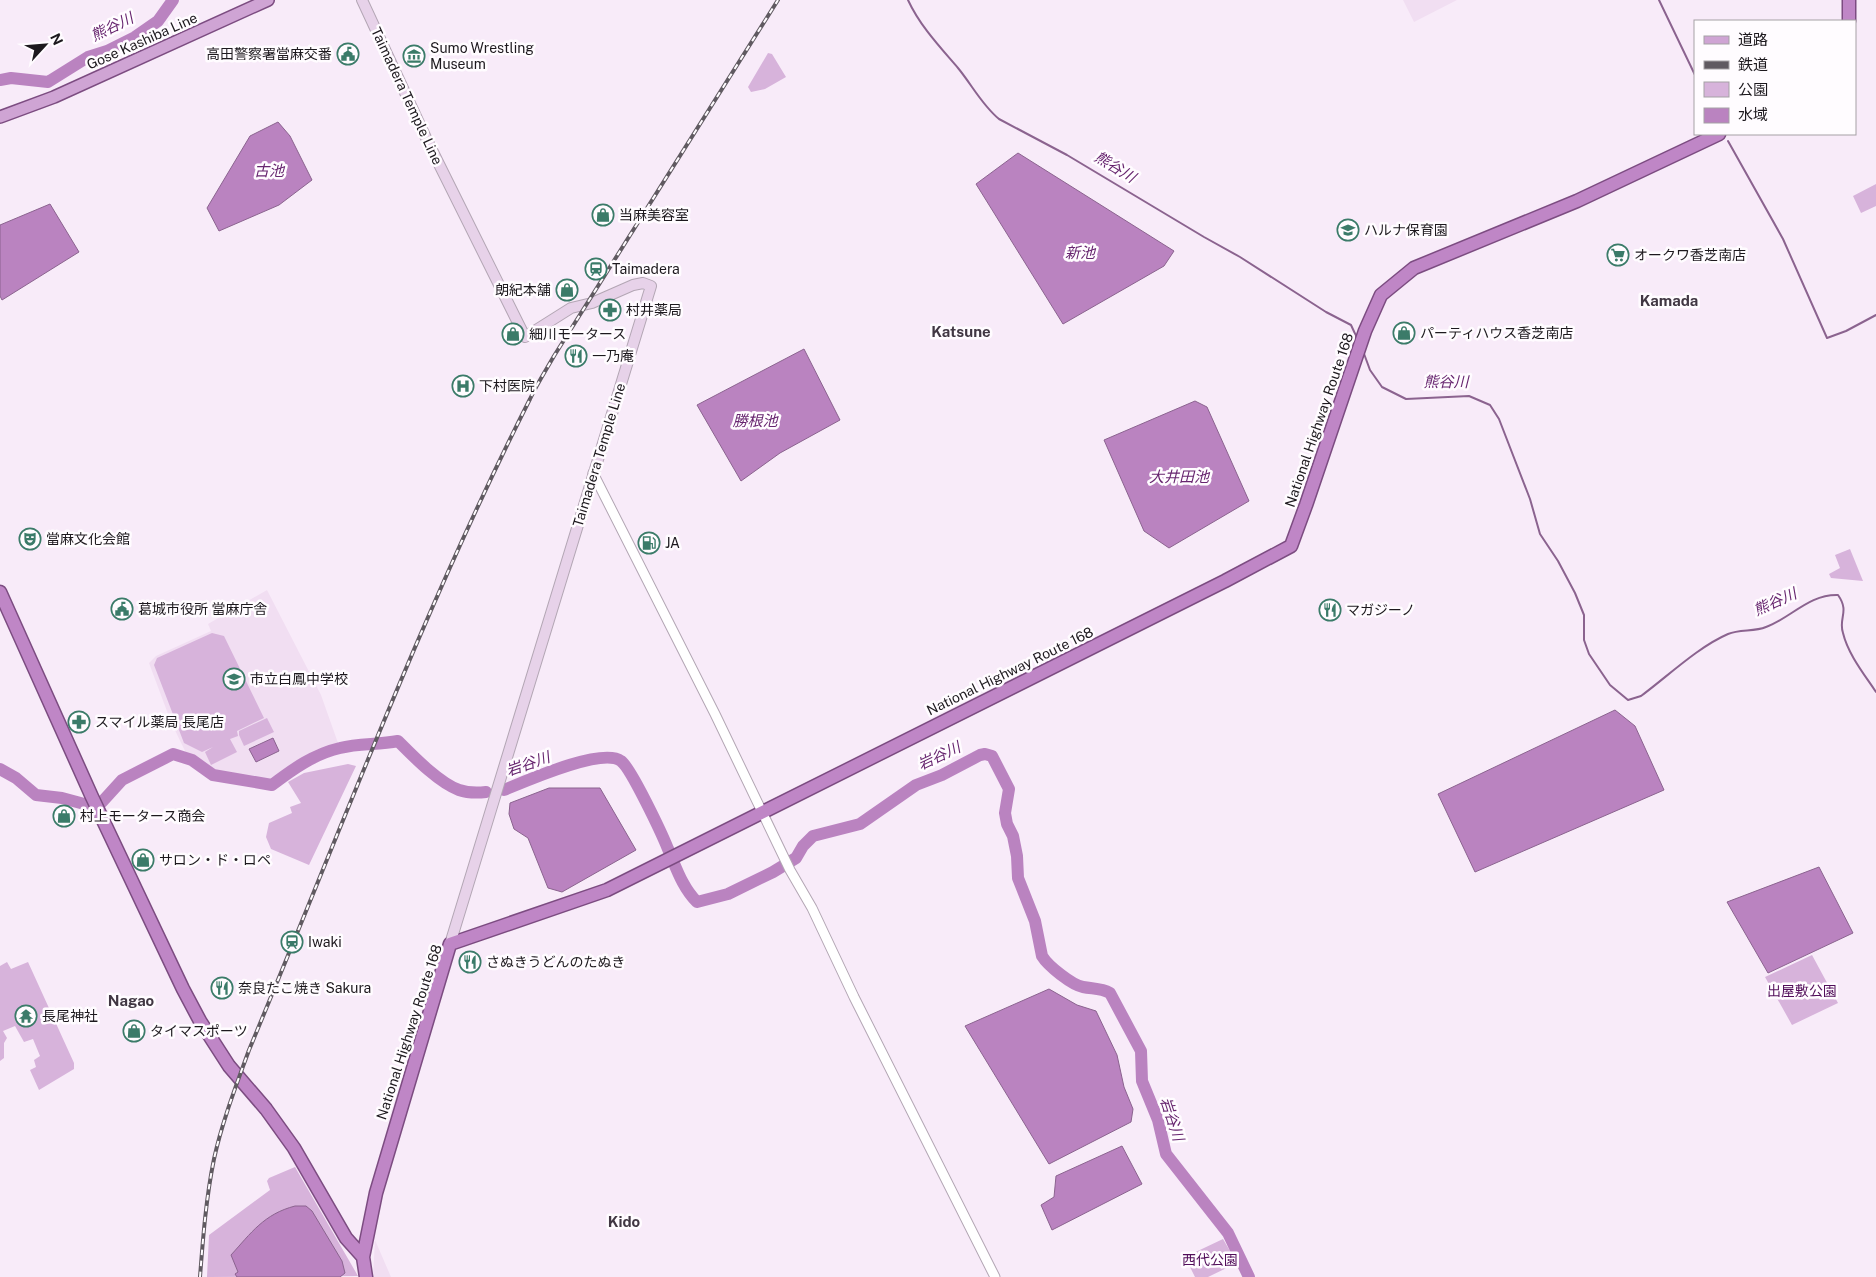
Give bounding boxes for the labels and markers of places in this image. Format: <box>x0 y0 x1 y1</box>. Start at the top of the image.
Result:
place label: Sumo Wrestling Museum <box>430 40 534 72</box>
public building icon: 高田警察署當麻交番 <box>336 42 360 66</box>
museum icon: Sumo Wrestling Museum <box>402 44 426 68</box>
place label: 高田警察署當麻交番 <box>206 46 332 62</box>
shop icon: 当麻美容室 <box>591 203 615 227</box>
place label: 当麻美容室 <box>619 207 689 223</box>
school or university icon: ハルナ保育園 <box>1336 218 1360 242</box>
place label: ハルナ保育園 <box>1364 222 1448 238</box>
supermarket icon: オークワ香芝南店 <box>1606 243 1630 267</box>
place label: オークワ香芝南店 <box>1634 247 1746 263</box>
station icon: Taimadera <box>584 257 608 281</box>
place label: Taimadera <box>612 261 680 277</box>
shop icon: 朗紀本舗 <box>555 278 579 302</box>
place label: 朗紀本舗 <box>495 282 551 298</box>
pharmacy icon: 村井薬局 <box>598 298 622 322</box>
place label: 村井薬局 <box>626 302 682 318</box>
shop icon: パーティハウス香芝南店 <box>1392 321 1416 345</box>
shop icon: 細川モータース <box>501 322 525 346</box>
place label: パーティハウス香芝南店 <box>1420 325 1573 341</box>
place label: 細川モータース <box>529 326 626 342</box>
restaurant icon: 一乃庵 <box>564 344 588 368</box>
place label: 一乃庵 <box>592 348 634 364</box>
hospital icon: 下村医院 <box>451 374 475 398</box>
place label: 下村医院 <box>479 378 535 394</box>
theatre icon: 當麻文化会館 <box>18 527 42 551</box>
place label: 當麻文化会館 <box>46 531 130 547</box>
fuel station icon: JA <box>637 531 661 555</box>
place label: JA <box>665 535 680 551</box>
public building icon: 葛城市役所 當麻庁舎 <box>110 597 134 621</box>
restaurant icon: マガジーノ <box>1318 598 1342 622</box>
place label: 葛城市役所 當麻庁舎 <box>138 601 267 617</box>
place label: マガジーノ <box>1346 602 1415 618</box>
school or university icon: 市立白鳳中学校 <box>222 667 246 691</box>
place label: 市立白鳳中学校 <box>250 671 348 687</box>
pharmacy icon: スマイル薬局 長尾店 <box>67 710 91 734</box>
place label: スマイル薬局 長尾店 <box>95 714 224 730</box>
shop icon: 村上モータース商会 <box>52 804 76 828</box>
place label: 村上モータース商会 <box>80 808 205 824</box>
shop icon: サロン・ド・ロペ <box>131 848 155 872</box>
place label: サロン・ド・ロペ <box>159 852 271 868</box>
station icon: Iwaki <box>280 930 304 954</box>
place label: Iwaki <box>308 934 342 950</box>
restaurant icon: さぬきうどんのたぬき <box>458 950 482 974</box>
place label: さぬきうどんのたぬき <box>486 954 625 970</box>
restaurant icon: 奈良たこ焼き Sakura <box>210 976 234 1000</box>
place label: 奈良たこ焼き Sakura <box>238 980 371 996</box>
temple icon: 長尾神社 <box>14 1004 38 1028</box>
place label: 長尾神社 <box>42 1008 98 1024</box>
shop icon: タイマスポーツ <box>122 1019 146 1043</box>
place label: タイマスポーツ <box>150 1023 248 1039</box>

